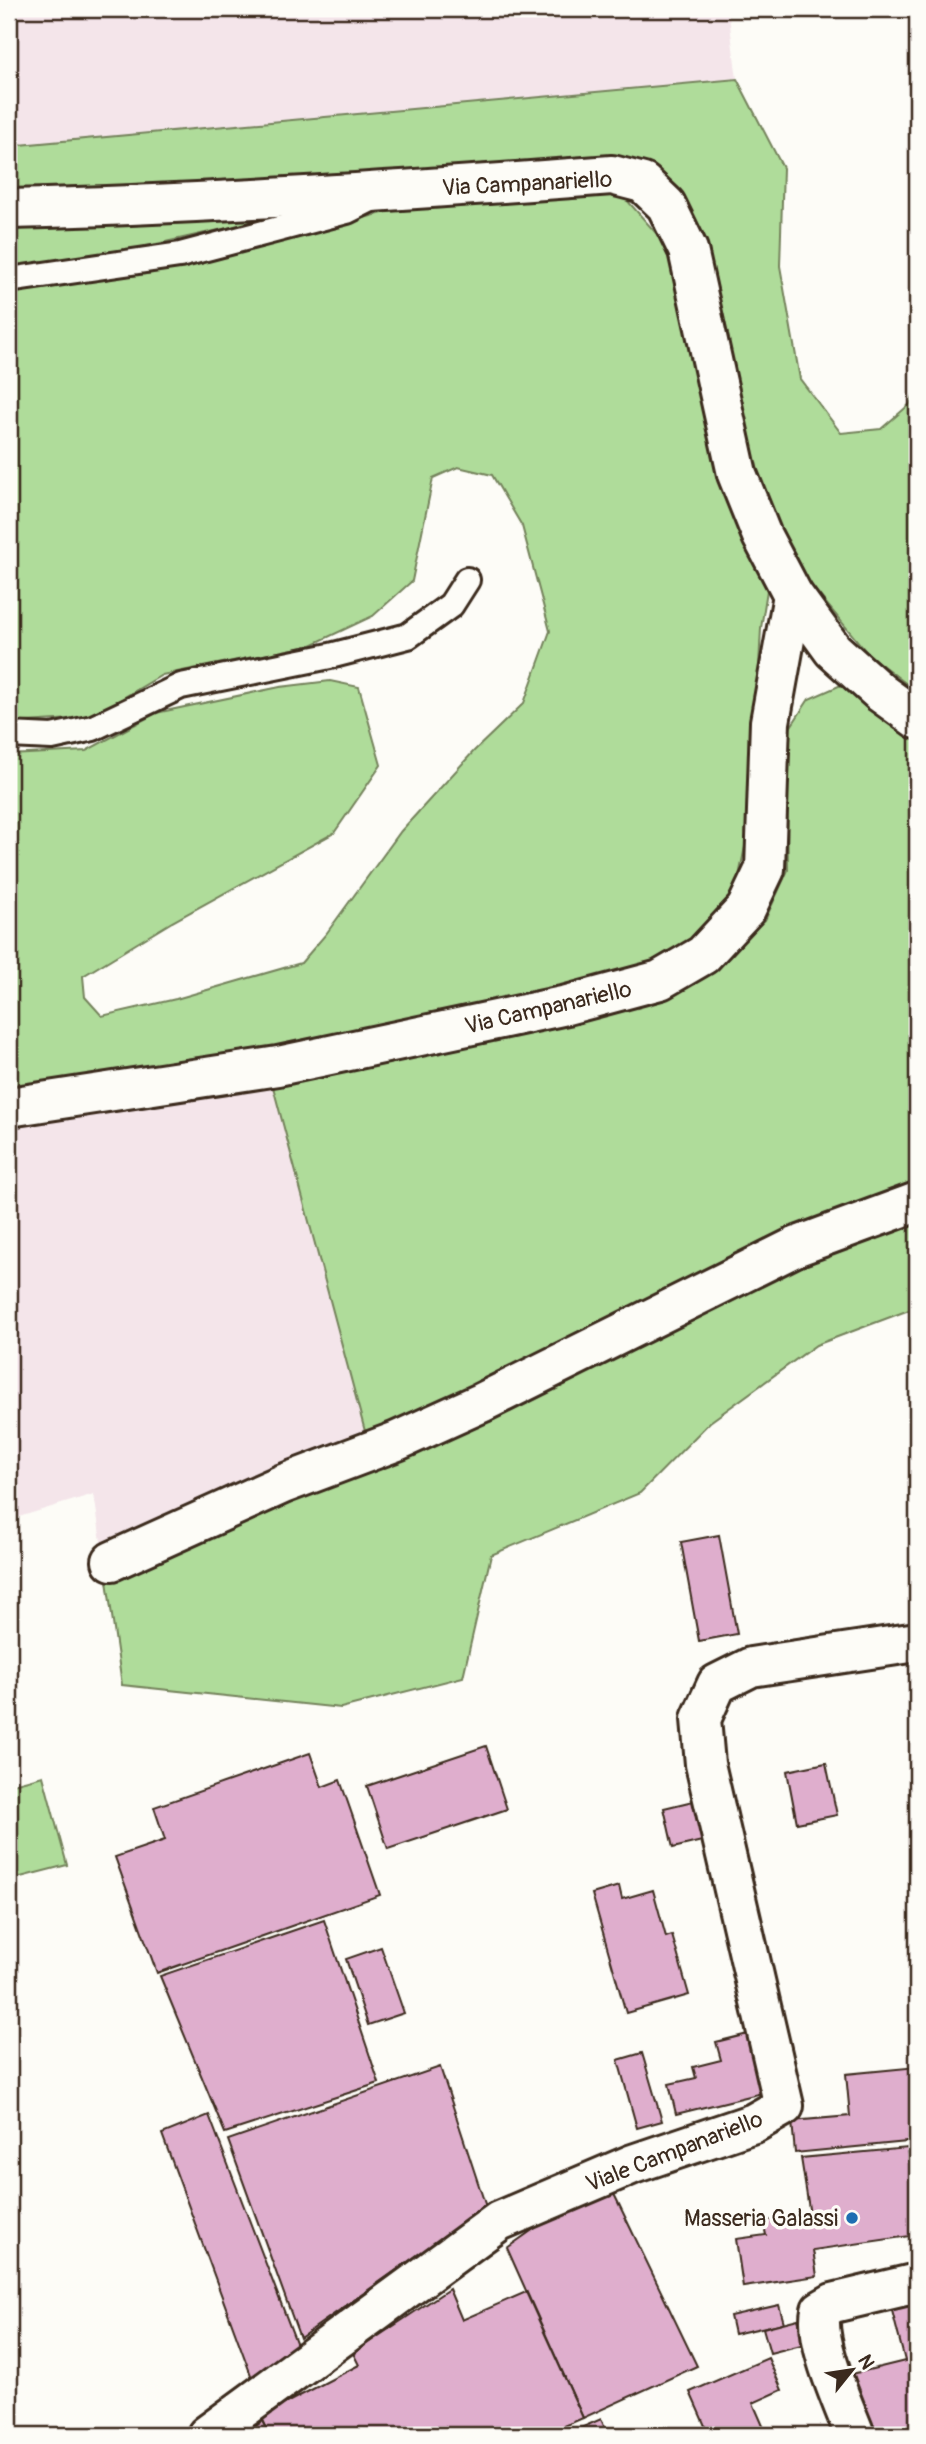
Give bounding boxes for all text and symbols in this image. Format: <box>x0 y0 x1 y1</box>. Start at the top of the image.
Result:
street label: Via Campanariello <box>441 165 613 202</box>
street label: Via Campanariello <box>462 974 634 1041</box>
street label: Viale Campanariello <box>582 2104 767 2199</box>
place label: Masseria Galassi <box>684 2204 838 2233</box>
marker: Masseria Galassi <box>844 2210 860 2226</box>
north arrow <box>818 2336 888 2406</box>
text: N <box>852 2350 880 2374</box>

